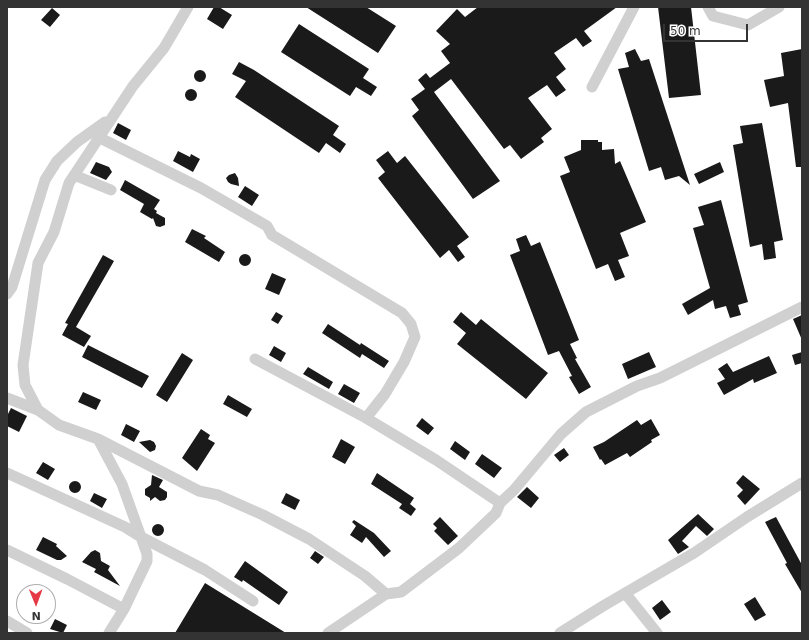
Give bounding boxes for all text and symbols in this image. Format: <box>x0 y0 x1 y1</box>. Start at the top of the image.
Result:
scale bar <box>665 16 750 42</box>
text: 50 m <box>670 24 701 38</box>
north arrow <box>16 584 56 624</box>
text: N <box>31 609 41 622</box>

